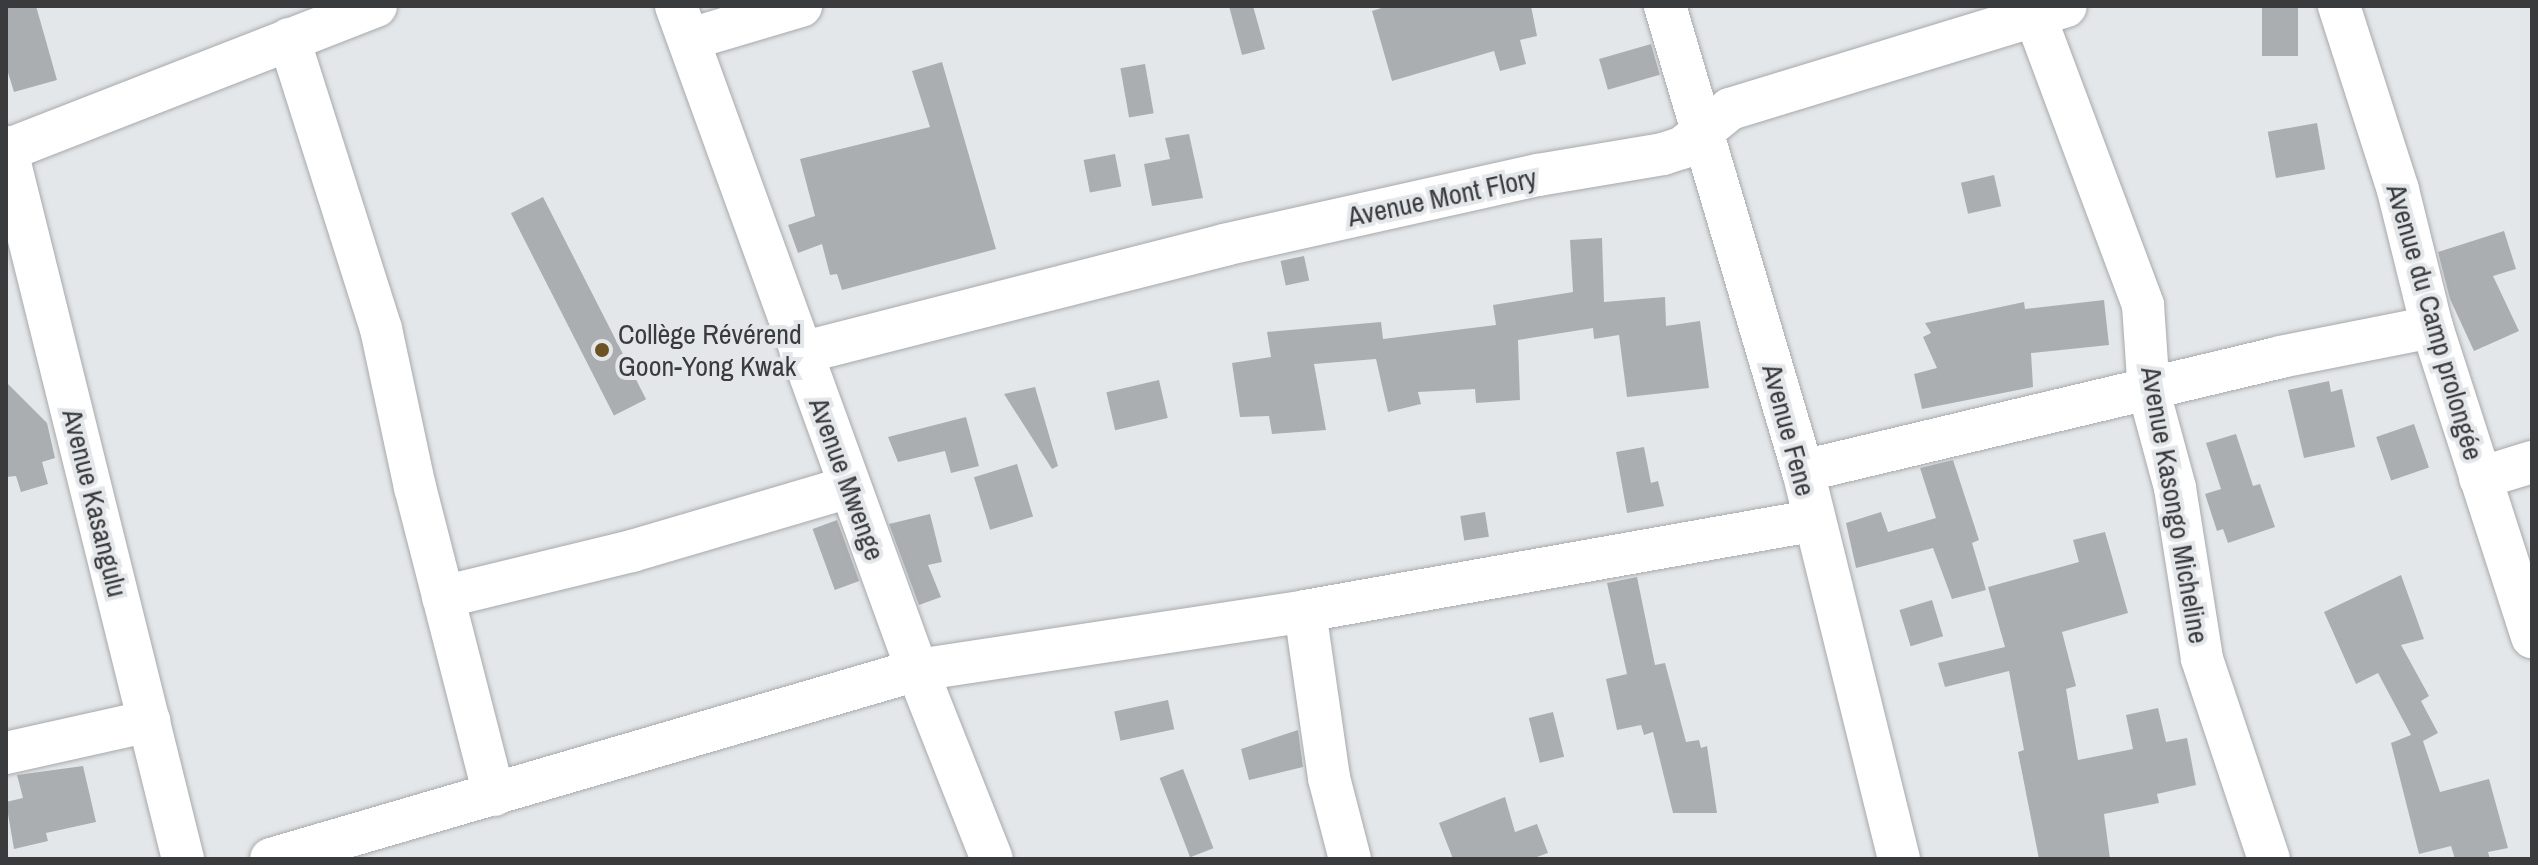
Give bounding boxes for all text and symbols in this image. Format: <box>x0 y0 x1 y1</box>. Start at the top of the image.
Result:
street label: Avenue Mont Flory <box>1344 161 1540 233</box>
street label: Avenue du Camp prolongée <box>2380 180 2490 464</box>
place label: Collège Révérend Goon-Yong Kwak <box>618 317 802 383</box>
marker: Collège Révérend Goon-Yong Kwak <box>593 341 611 359</box>
street label: Avenue Fene <box>1755 360 1823 500</box>
street label: Avenue Kasongo Micheline <box>2134 364 2216 646</box>
street label: Avenue Mwenge <box>802 393 892 565</box>
street label: Avenue Kasangulu <box>55 406 135 600</box>

